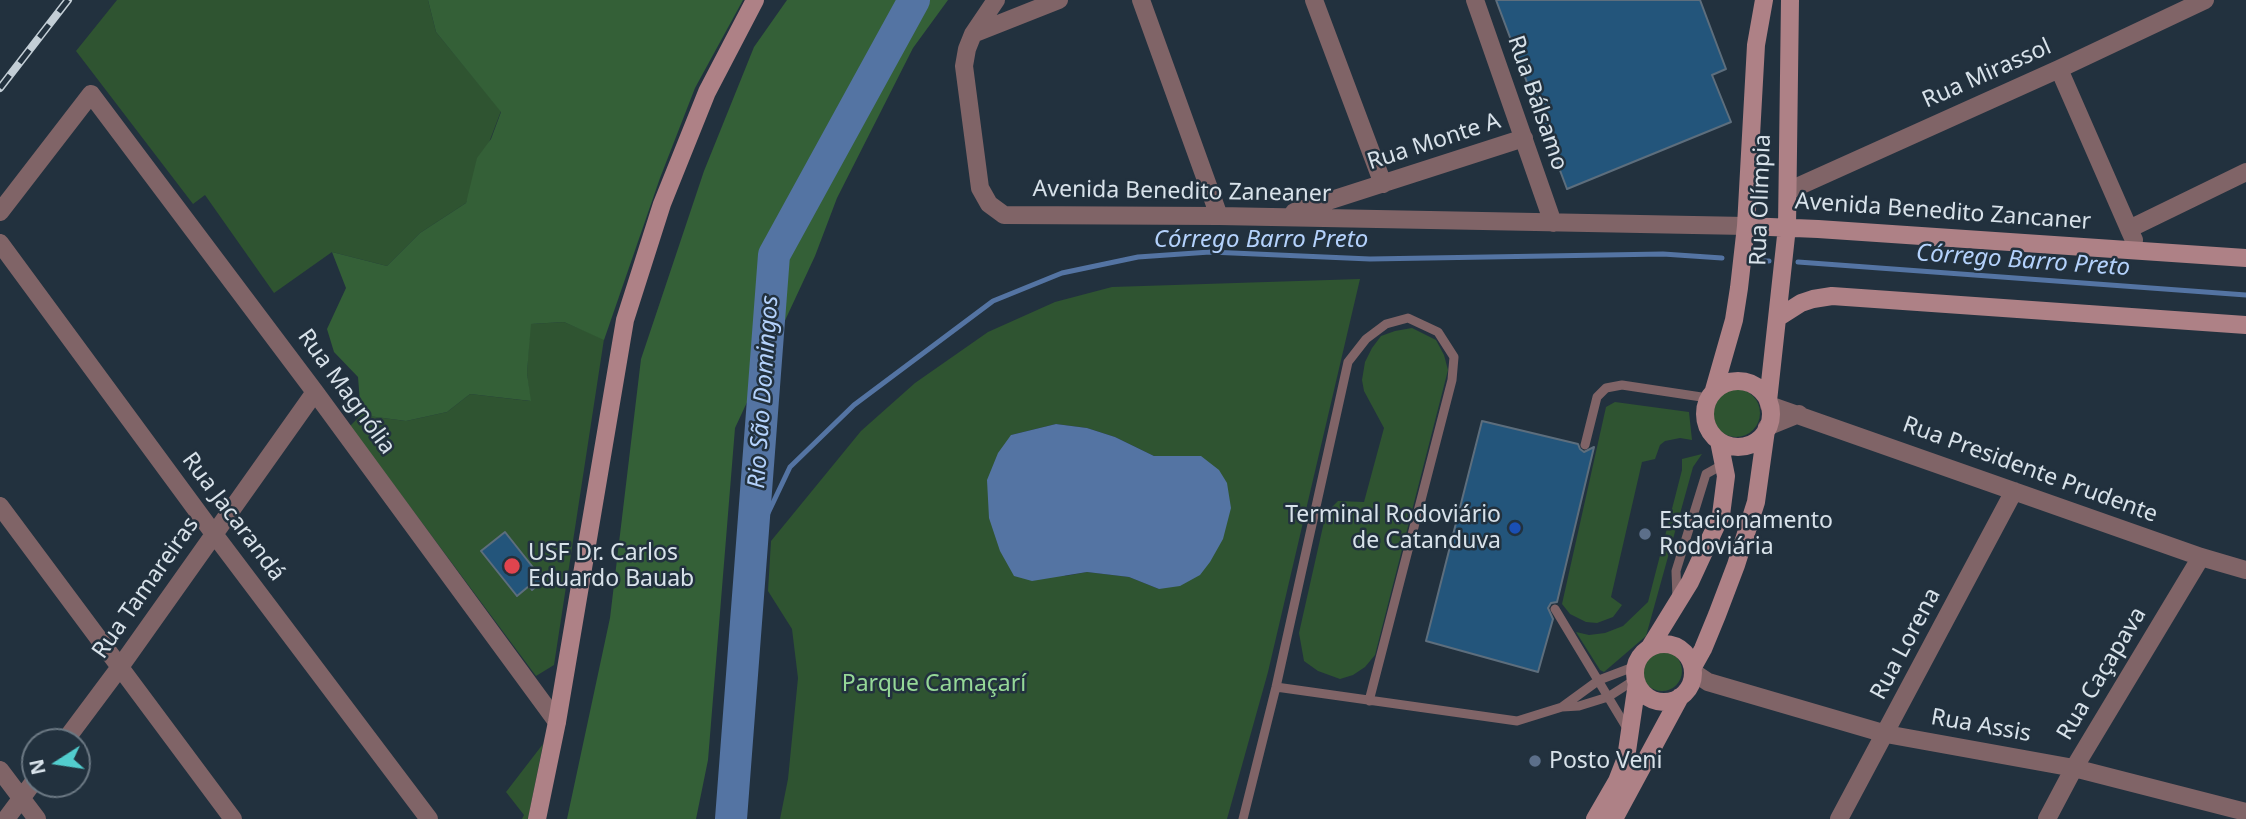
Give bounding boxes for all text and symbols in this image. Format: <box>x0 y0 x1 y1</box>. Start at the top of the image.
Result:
street label: Rua Bálsamo <box>1501 32 1573 174</box>
street label: Rua Mirassol <box>1918 33 2056 115</box>
street label: Rua Monte A <box>1364 107 1504 177</box>
street label: Rua Olímpia <box>1745 134 1777 266</box>
street label: Avenida Benedito Zaneaner <box>1032 176 1332 208</box>
street label: Avenida Benedito Zancaner <box>1794 188 2092 236</box>
water label: Córrego Barro Preto <box>1154 226 1368 254</box>
water label: Córrego Barro Preto <box>1915 239 2131 283</box>
water label: Rio São Domingos <box>743 294 785 490</box>
street label: Rua Magnólia <box>291 324 401 460</box>
street label: Rua Presidente Prudente <box>1899 411 2161 529</box>
street label: Rua Jacarandá <box>176 447 290 587</box>
place label: Terminal Rodoviário de Catanduva <box>1285 501 1501 555</box>
place label: Estacionamento Rodoviária <box>1659 507 1833 561</box>
street label: Rua Tamareiras <box>87 512 205 664</box>
marker: Terminal Rodoviário de Catanduva <box>1507 520 1523 536</box>
marker: Estacionamento Rodoviária <box>1637 526 1653 542</box>
place label: USF Dr. Carlos Eduardo Bauab <box>528 539 694 593</box>
marker: USF Dr. Carlos Eduardo Bauab <box>502 556 522 576</box>
street label: Rua Lorena <box>1865 583 1947 705</box>
street label: Rua Caçapava <box>2051 602 2153 746</box>
park label: Parque Camaçarí <box>842 670 1026 698</box>
street label: Rua Assis <box>1929 704 2033 748</box>
north arrow <box>21 728 91 798</box>
place label: Posto Veni <box>1549 747 1663 775</box>
marker: Posto Veni <box>1527 753 1543 769</box>
text: N <box>23 757 52 777</box>

